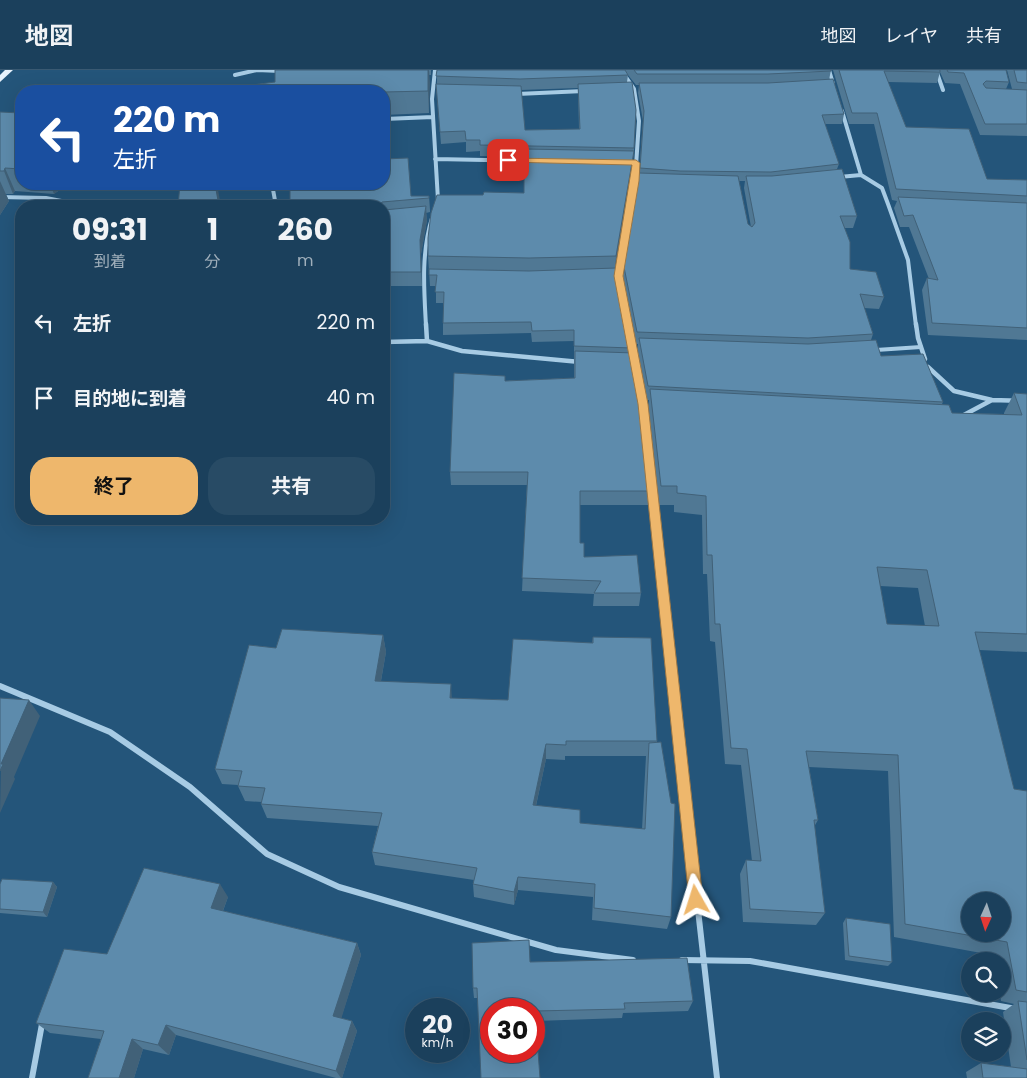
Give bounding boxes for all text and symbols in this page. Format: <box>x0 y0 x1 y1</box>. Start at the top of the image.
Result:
text: 地図 <box>25 19 73 52</box>
text: 地図 <box>821 23 857 48</box>
text: レイヤ <box>885 23 938 48</box>
text: 共有 <box>966 23 1002 48</box>
text: 220 m <box>113 95 220 144</box>
icon: left <box>30 105 95 170</box>
pin <box>487 139 529 181</box>
text: 左折 <box>113 144 157 175</box>
icon: arrive <box>494 146 522 174</box>
text: 09:31 <box>72 208 148 251</box>
text: 1 <box>207 208 218 251</box>
text: 260 <box>277 208 333 251</box>
text: m <box>297 249 314 272</box>
text: 到着 <box>94 250 126 273</box>
text: 分 <box>205 250 221 273</box>
icon: left <box>30 309 58 337</box>
text: 220 m <box>317 309 375 336</box>
text: 左折 <box>73 310 111 337</box>
icon: arrive <box>30 384 58 412</box>
text: 40 m <box>326 384 375 411</box>
text: 目的地に到着 <box>73 385 187 412</box>
button: 終了 <box>30 457 198 515</box>
button: 共有 <box>208 457 375 515</box>
position arrow <box>669 873 721 925</box>
north arrow <box>961 892 1011 942</box>
map controls <box>961 892 1011 1062</box>
button: search <box>961 952 1011 1002</box>
speed limit sign: 30 <box>480 998 545 1063</box>
text: 20 <box>422 1007 453 1042</box>
button: layers <box>961 1012 1011 1062</box>
text: km/h <box>422 1034 453 1051</box>

